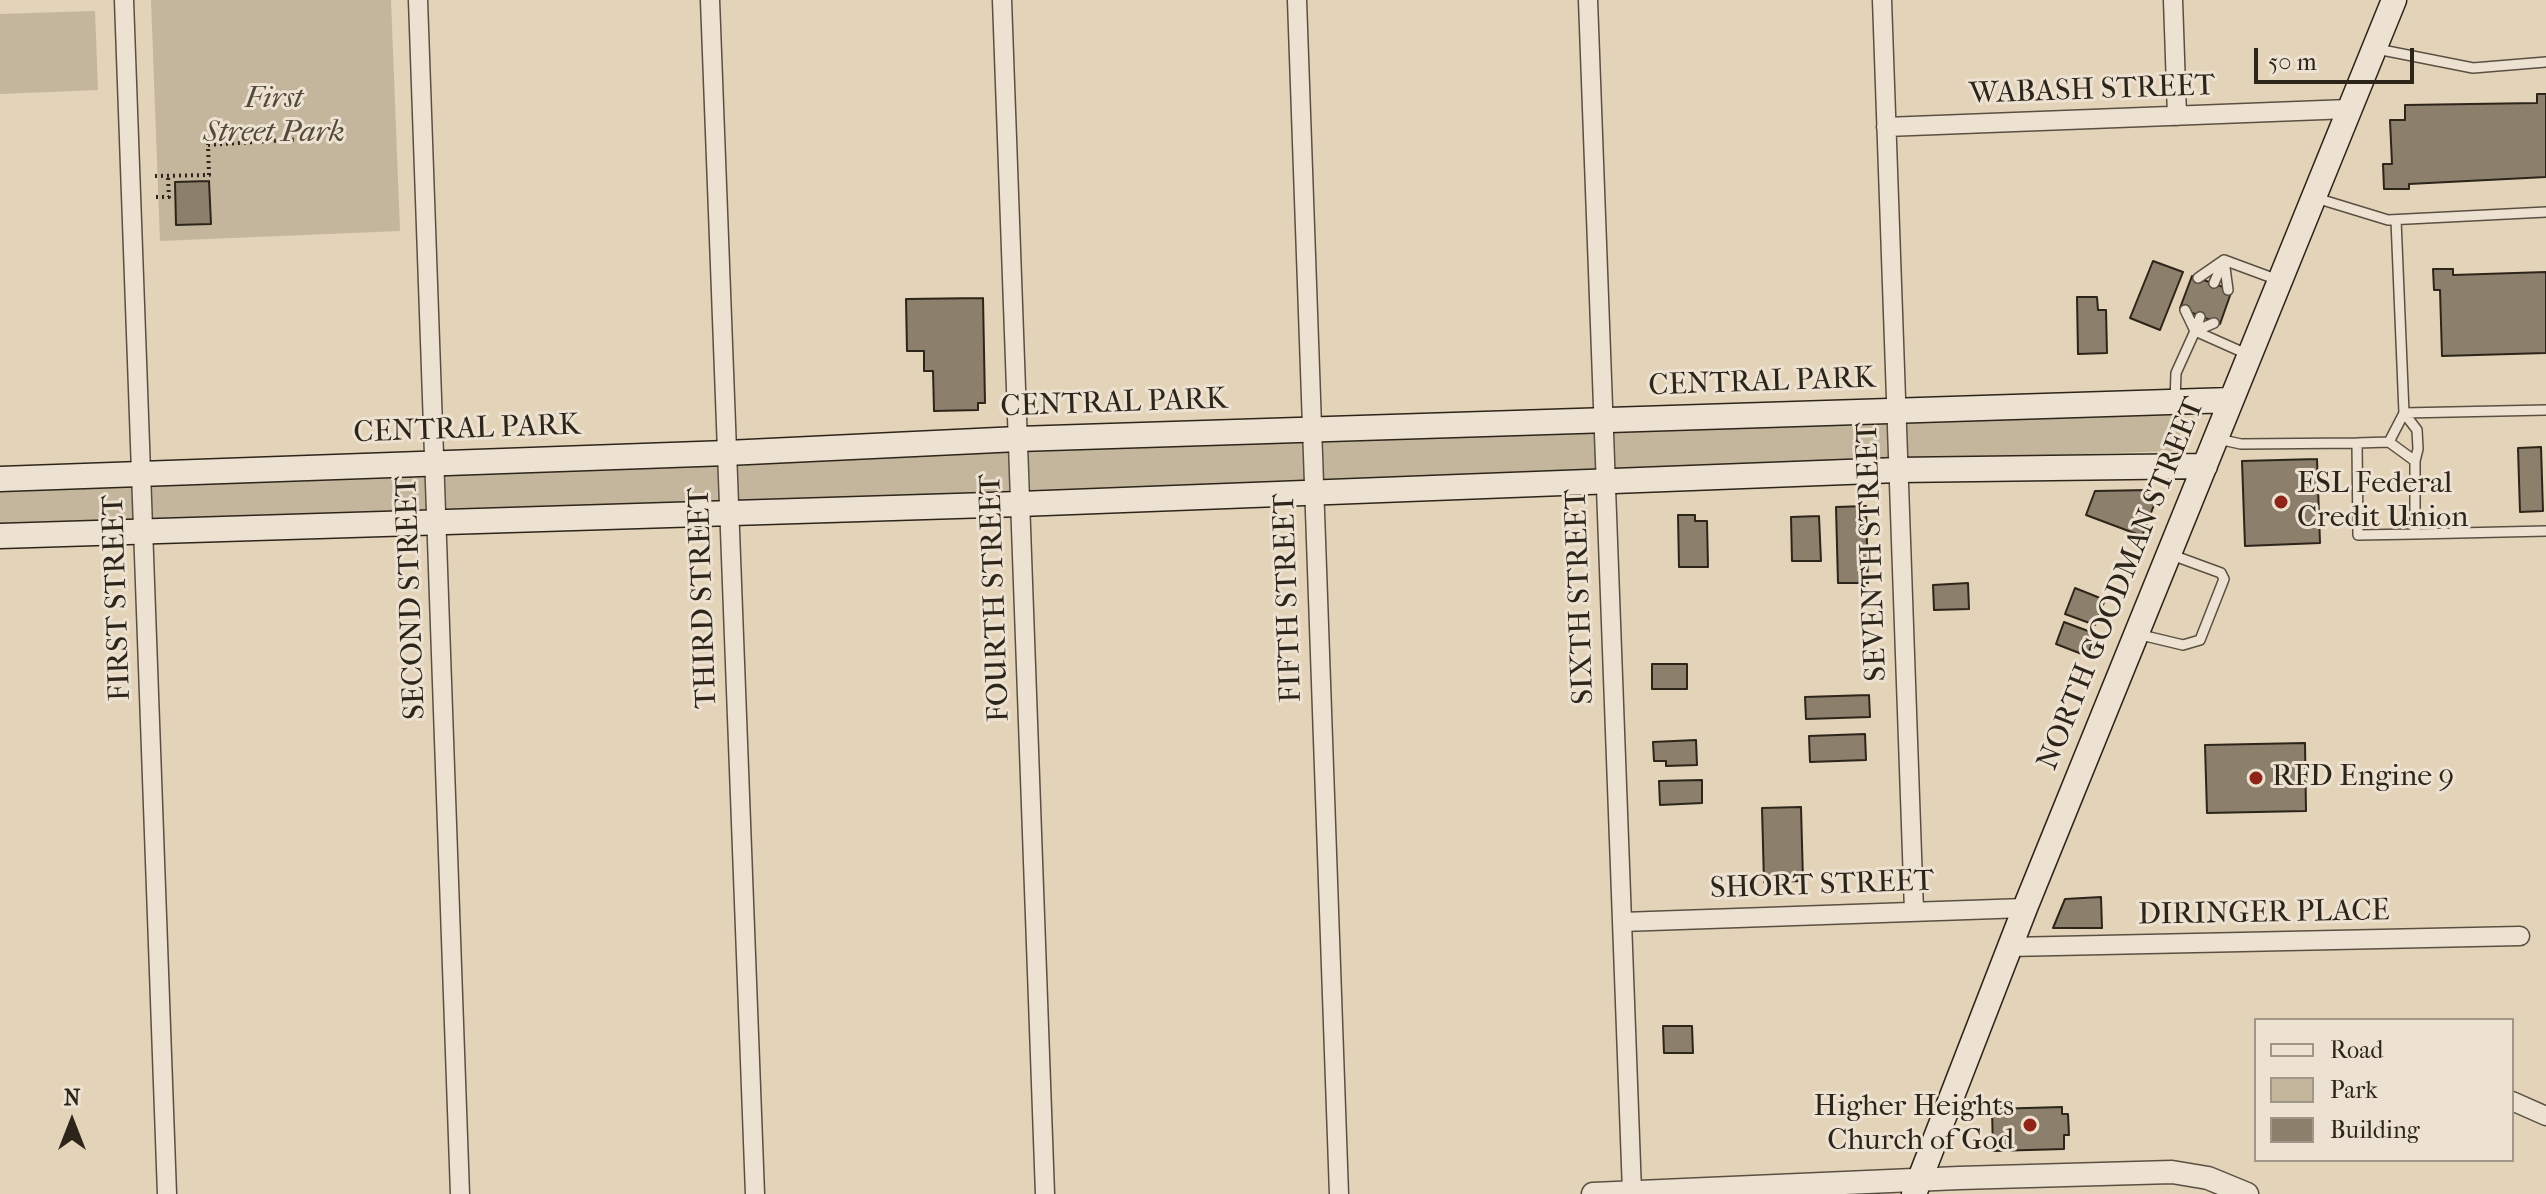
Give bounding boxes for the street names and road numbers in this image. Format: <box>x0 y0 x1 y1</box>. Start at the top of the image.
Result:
street label: WABASH STREET <box>1968 69 2216 113</box>
street label: CENTRAL PARK <box>1648 361 1876 405</box>
street label: CENTRAL PARK <box>1000 382 1228 426</box>
street label: NORTH GOODMAN STREET <box>2031 393 2213 775</box>
street label: CENTRAL PARK <box>353 408 581 452</box>
street label: SEVENTH STREET <box>1850 422 1896 682</box>
street label: FOURTH STREET <box>974 473 1018 723</box>
street label: SECOND STREET <box>390 476 434 720</box>
street label: THIRD STREET <box>682 487 726 709</box>
street label: SIXTH STREET <box>1559 489 1603 705</box>
street label: FIFTH STREET <box>1267 493 1311 703</box>
street label: FIRST STREET <box>96 494 140 702</box>
street label: SHORT STREET <box>1709 864 1935 908</box>
street label: DIRINGER PLACE <box>2138 894 2390 934</box>

